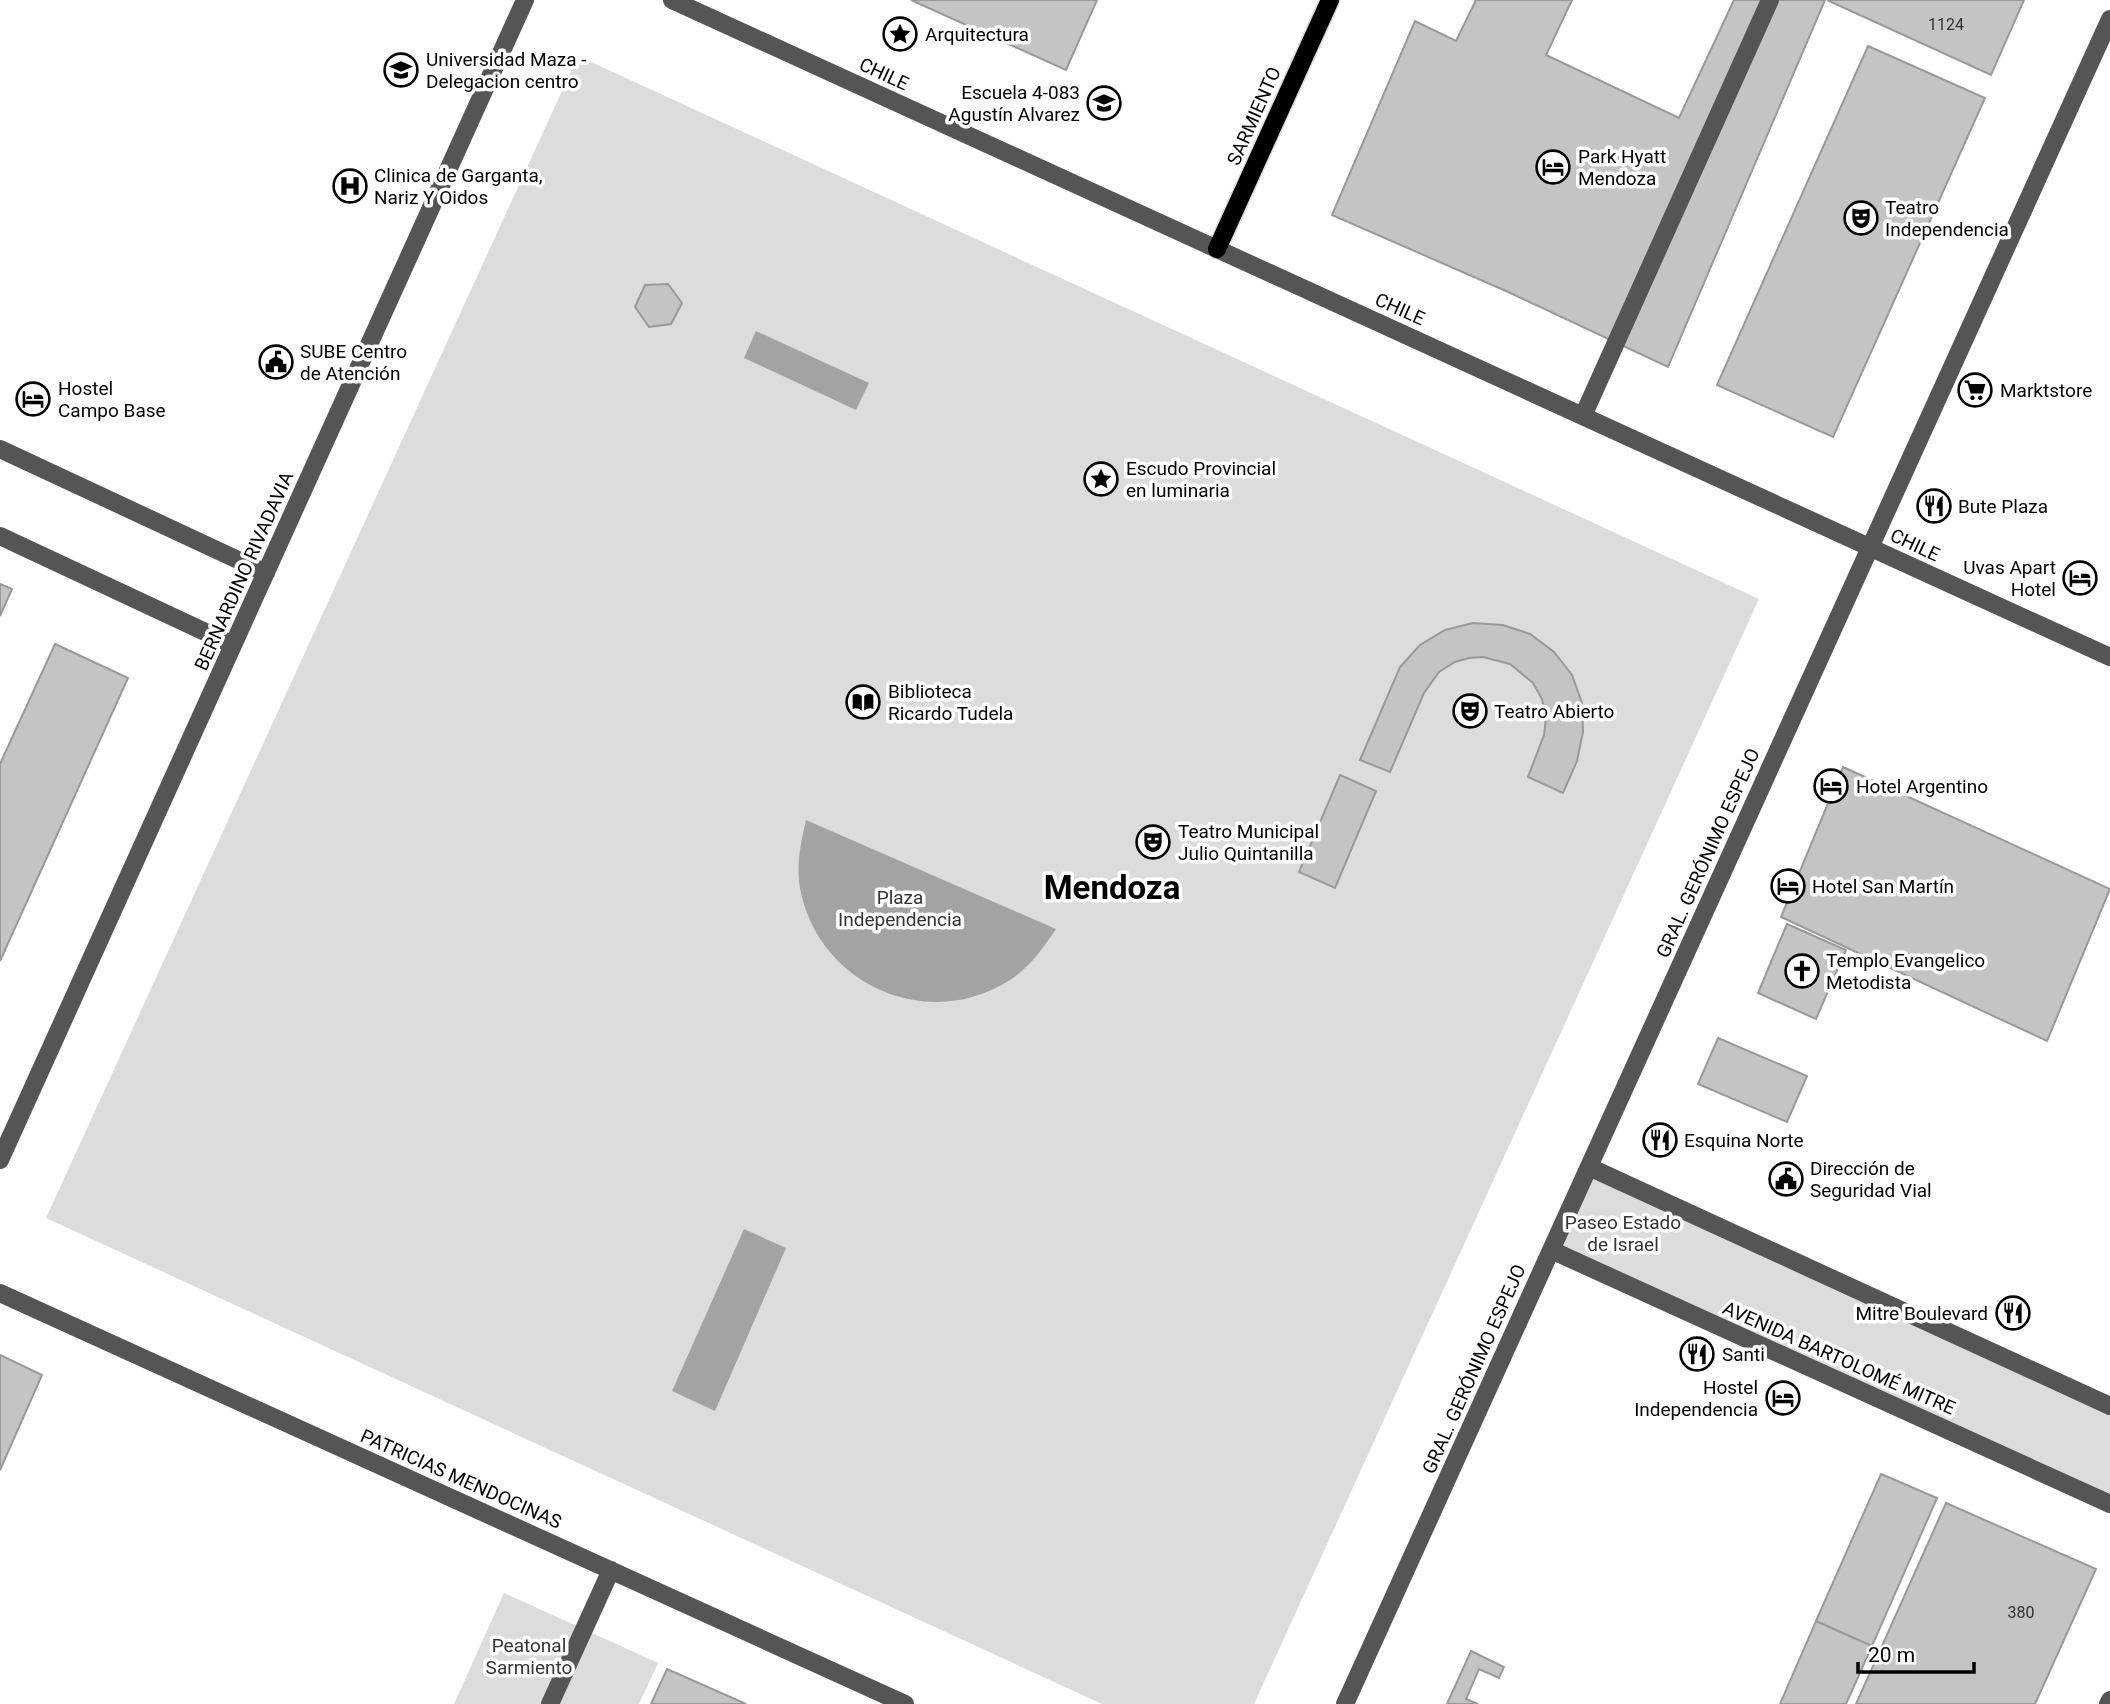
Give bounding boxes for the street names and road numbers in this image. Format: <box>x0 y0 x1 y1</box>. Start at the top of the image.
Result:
street label: CHILE <box>856 53 913 96</box>
street label: SARMIENTO <box>1222 63 1286 169</box>
street label: CHILE <box>1372 288 1429 330</box>
street label: BERNARDINO RIVADAVIA <box>190 467 299 674</box>
street label: CHILE <box>1887 524 1944 567</box>
street label: GRAL. GERÓNIMO ESPEJO <box>1651 745 1765 961</box>
street label: GRAL. GERÓNIMO ESPEJO <box>1417 1261 1531 1477</box>
street label: AVENIDA BARTOLOMÉ MITRE <box>1719 1296 1959 1420</box>
street label: PATRICIAS MENDOCINAS <box>357 1424 565 1534</box>

